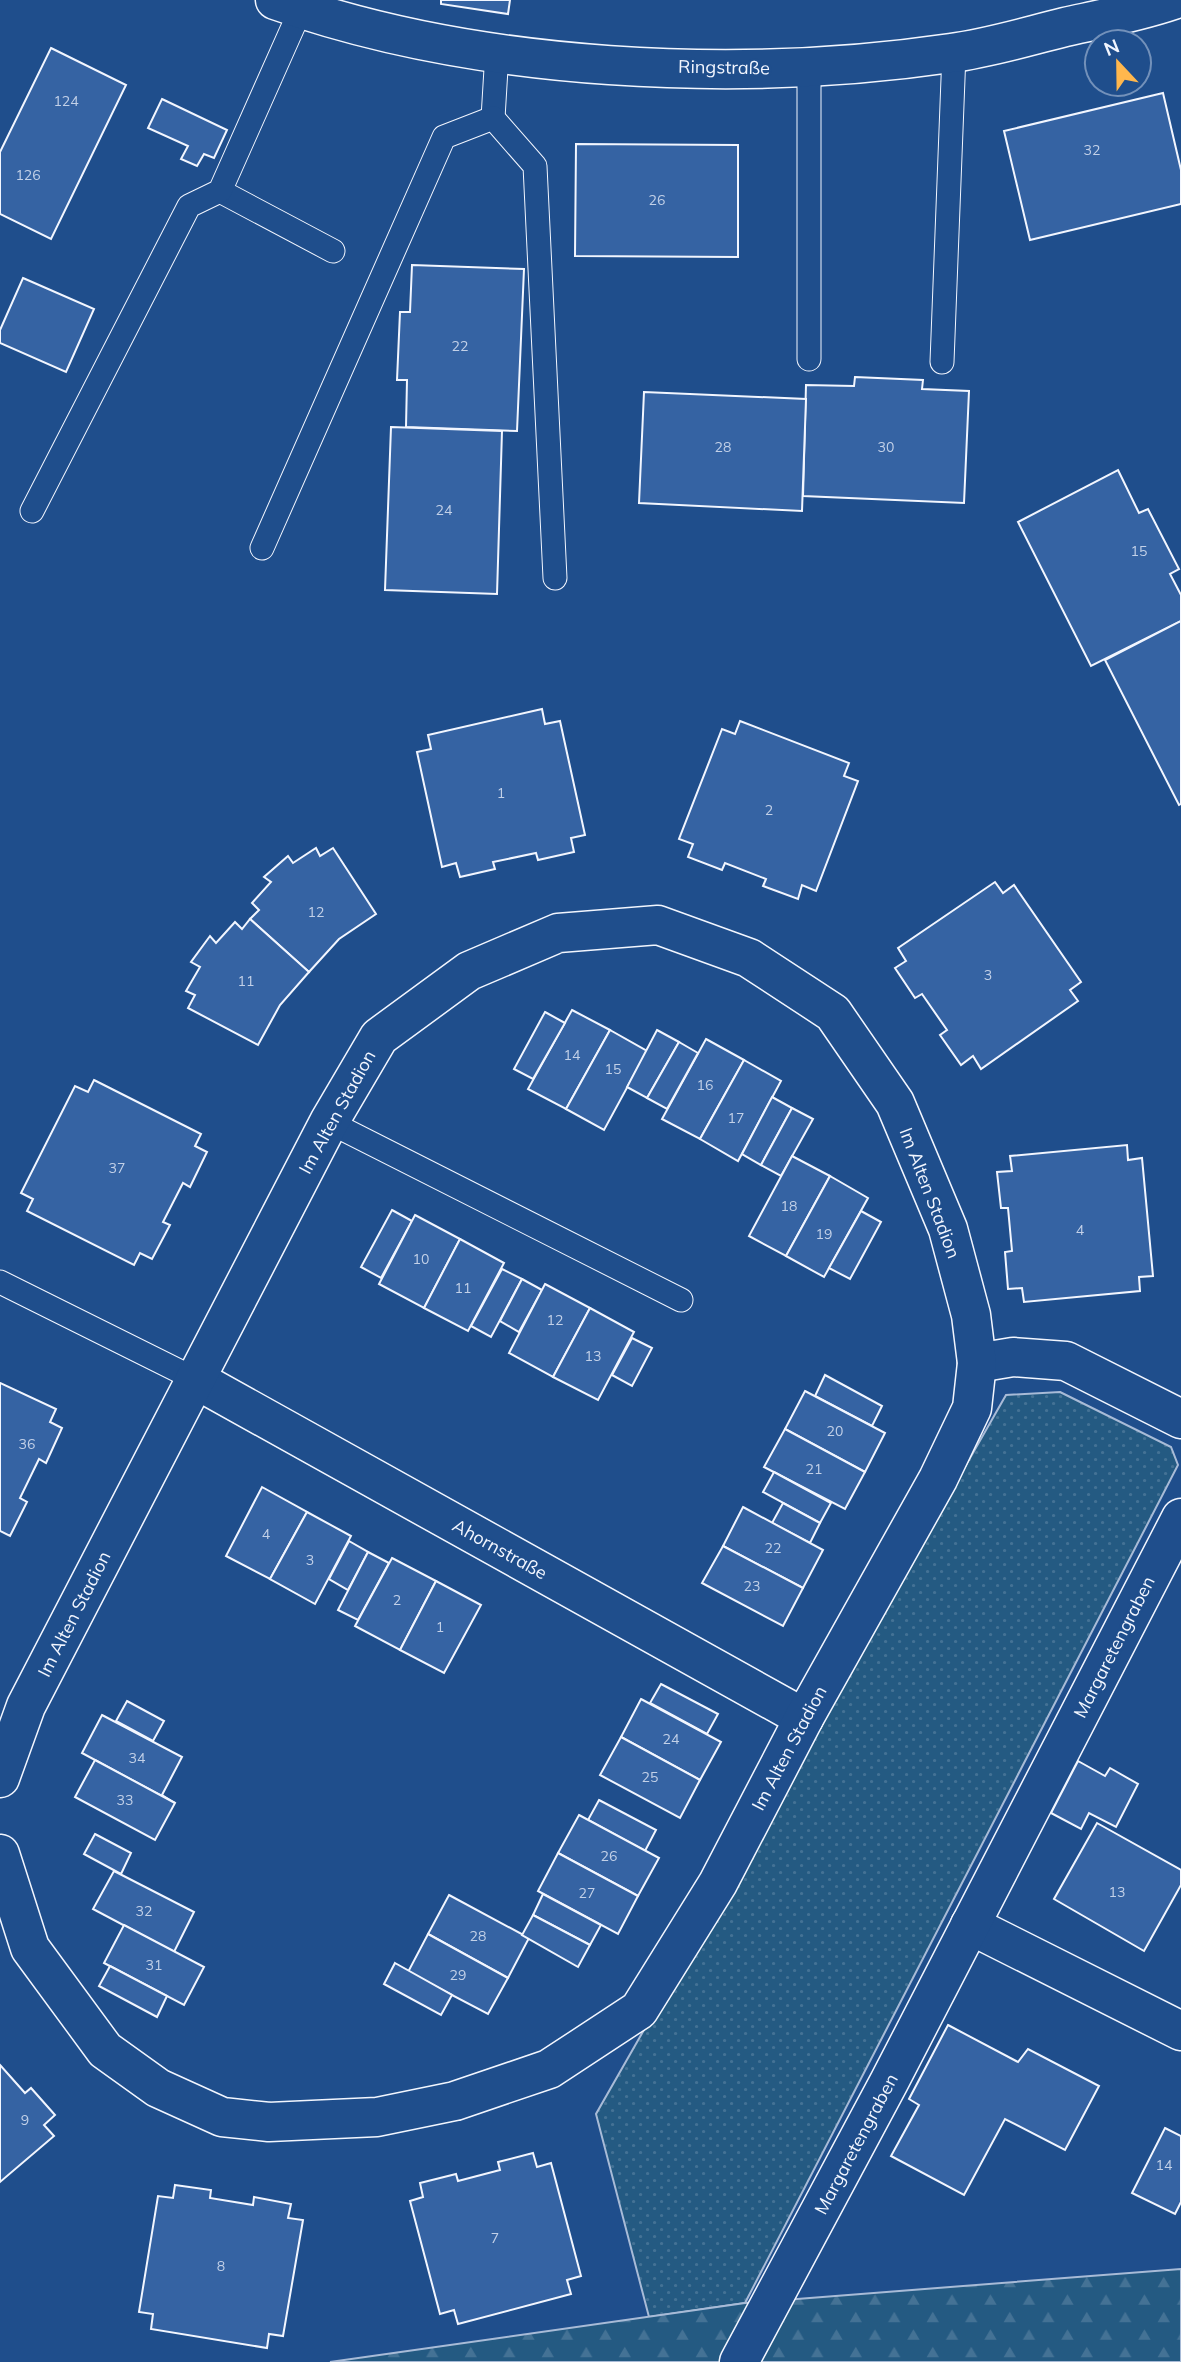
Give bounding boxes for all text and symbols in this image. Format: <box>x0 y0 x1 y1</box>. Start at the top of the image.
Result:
north arrow <box>1083 28 1153 98</box>
text: N <box>1100 33 1123 61</box>
street label: Ringstraße <box>678 55 770 79</box>
house number: 124 <box>53 92 79 110</box>
house number: 32 <box>1084 141 1100 159</box>
house number: 126 <box>15 166 41 184</box>
house number: 26 <box>649 191 665 209</box>
house number: 22 <box>452 337 468 355</box>
house number: 28 <box>715 438 731 456</box>
house number: 30 <box>878 438 894 456</box>
house number: 24 <box>436 501 453 519</box>
house number: 15 <box>1131 542 1147 560</box>
house number: 1 <box>497 784 505 802</box>
house number: 2 <box>765 801 773 819</box>
house number: 12 <box>308 903 324 921</box>
house number: 3 <box>984 966 992 984</box>
house number: 11 <box>238 972 254 990</box>
street label: Im Alten Stadion <box>293 1046 381 1178</box>
house number: 14 <box>564 1046 581 1064</box>
house number: 15 <box>605 1060 621 1078</box>
house number: 16 <box>697 1076 713 1094</box>
house number: 17 <box>728 1109 744 1127</box>
street label: Im Alten Stadion <box>895 1124 965 1262</box>
house number: 37 <box>109 1159 125 1177</box>
house number: 18 <box>781 1197 797 1215</box>
house number: 4 <box>1076 1221 1085 1239</box>
house number: 19 <box>816 1225 832 1243</box>
house number: 10 <box>413 1250 429 1268</box>
house number: 11 <box>455 1279 471 1297</box>
house number: 12 <box>547 1311 563 1329</box>
house number: 13 <box>585 1347 601 1365</box>
house number: 20 <box>827 1422 843 1440</box>
house number: 36 <box>19 1435 35 1453</box>
house number: 21 <box>806 1460 822 1478</box>
street label: Ahornstraße <box>449 1514 551 1584</box>
house number: 4 <box>262 1525 271 1543</box>
house number: 22 <box>765 1539 781 1557</box>
street label: Im Alten Stadion <box>32 1547 116 1681</box>
house number: 3 <box>306 1551 314 1569</box>
street label: Margaretengraben <box>1068 1572 1160 1722</box>
house number: 23 <box>744 1577 760 1595</box>
house number: 2 <box>393 1591 401 1609</box>
house number: 1 <box>436 1618 444 1636</box>
street label: Im Alten Stadion <box>746 1682 832 1814</box>
house number: 24 <box>663 1730 680 1748</box>
house number: 34 <box>129 1749 146 1767</box>
house number: 25 <box>642 1768 658 1786</box>
house number: 33 <box>117 1791 133 1809</box>
house number: 26 <box>601 1847 617 1865</box>
house number: 13 <box>1109 1883 1125 1901</box>
house number: 27 <box>579 1884 595 1902</box>
house number: 32 <box>136 1902 152 1920</box>
house number: 28 <box>470 1927 486 1945</box>
house number: 31 <box>146 1956 162 1974</box>
house number: 29 <box>450 1966 466 1984</box>
street label: Margaretengraben <box>809 2070 903 2218</box>
house number: 9 <box>21 2111 29 2129</box>
house number: 14 <box>1156 2156 1173 2174</box>
house number: 7 <box>491 2229 499 2247</box>
house number: 8 <box>217 2257 225 2275</box>

